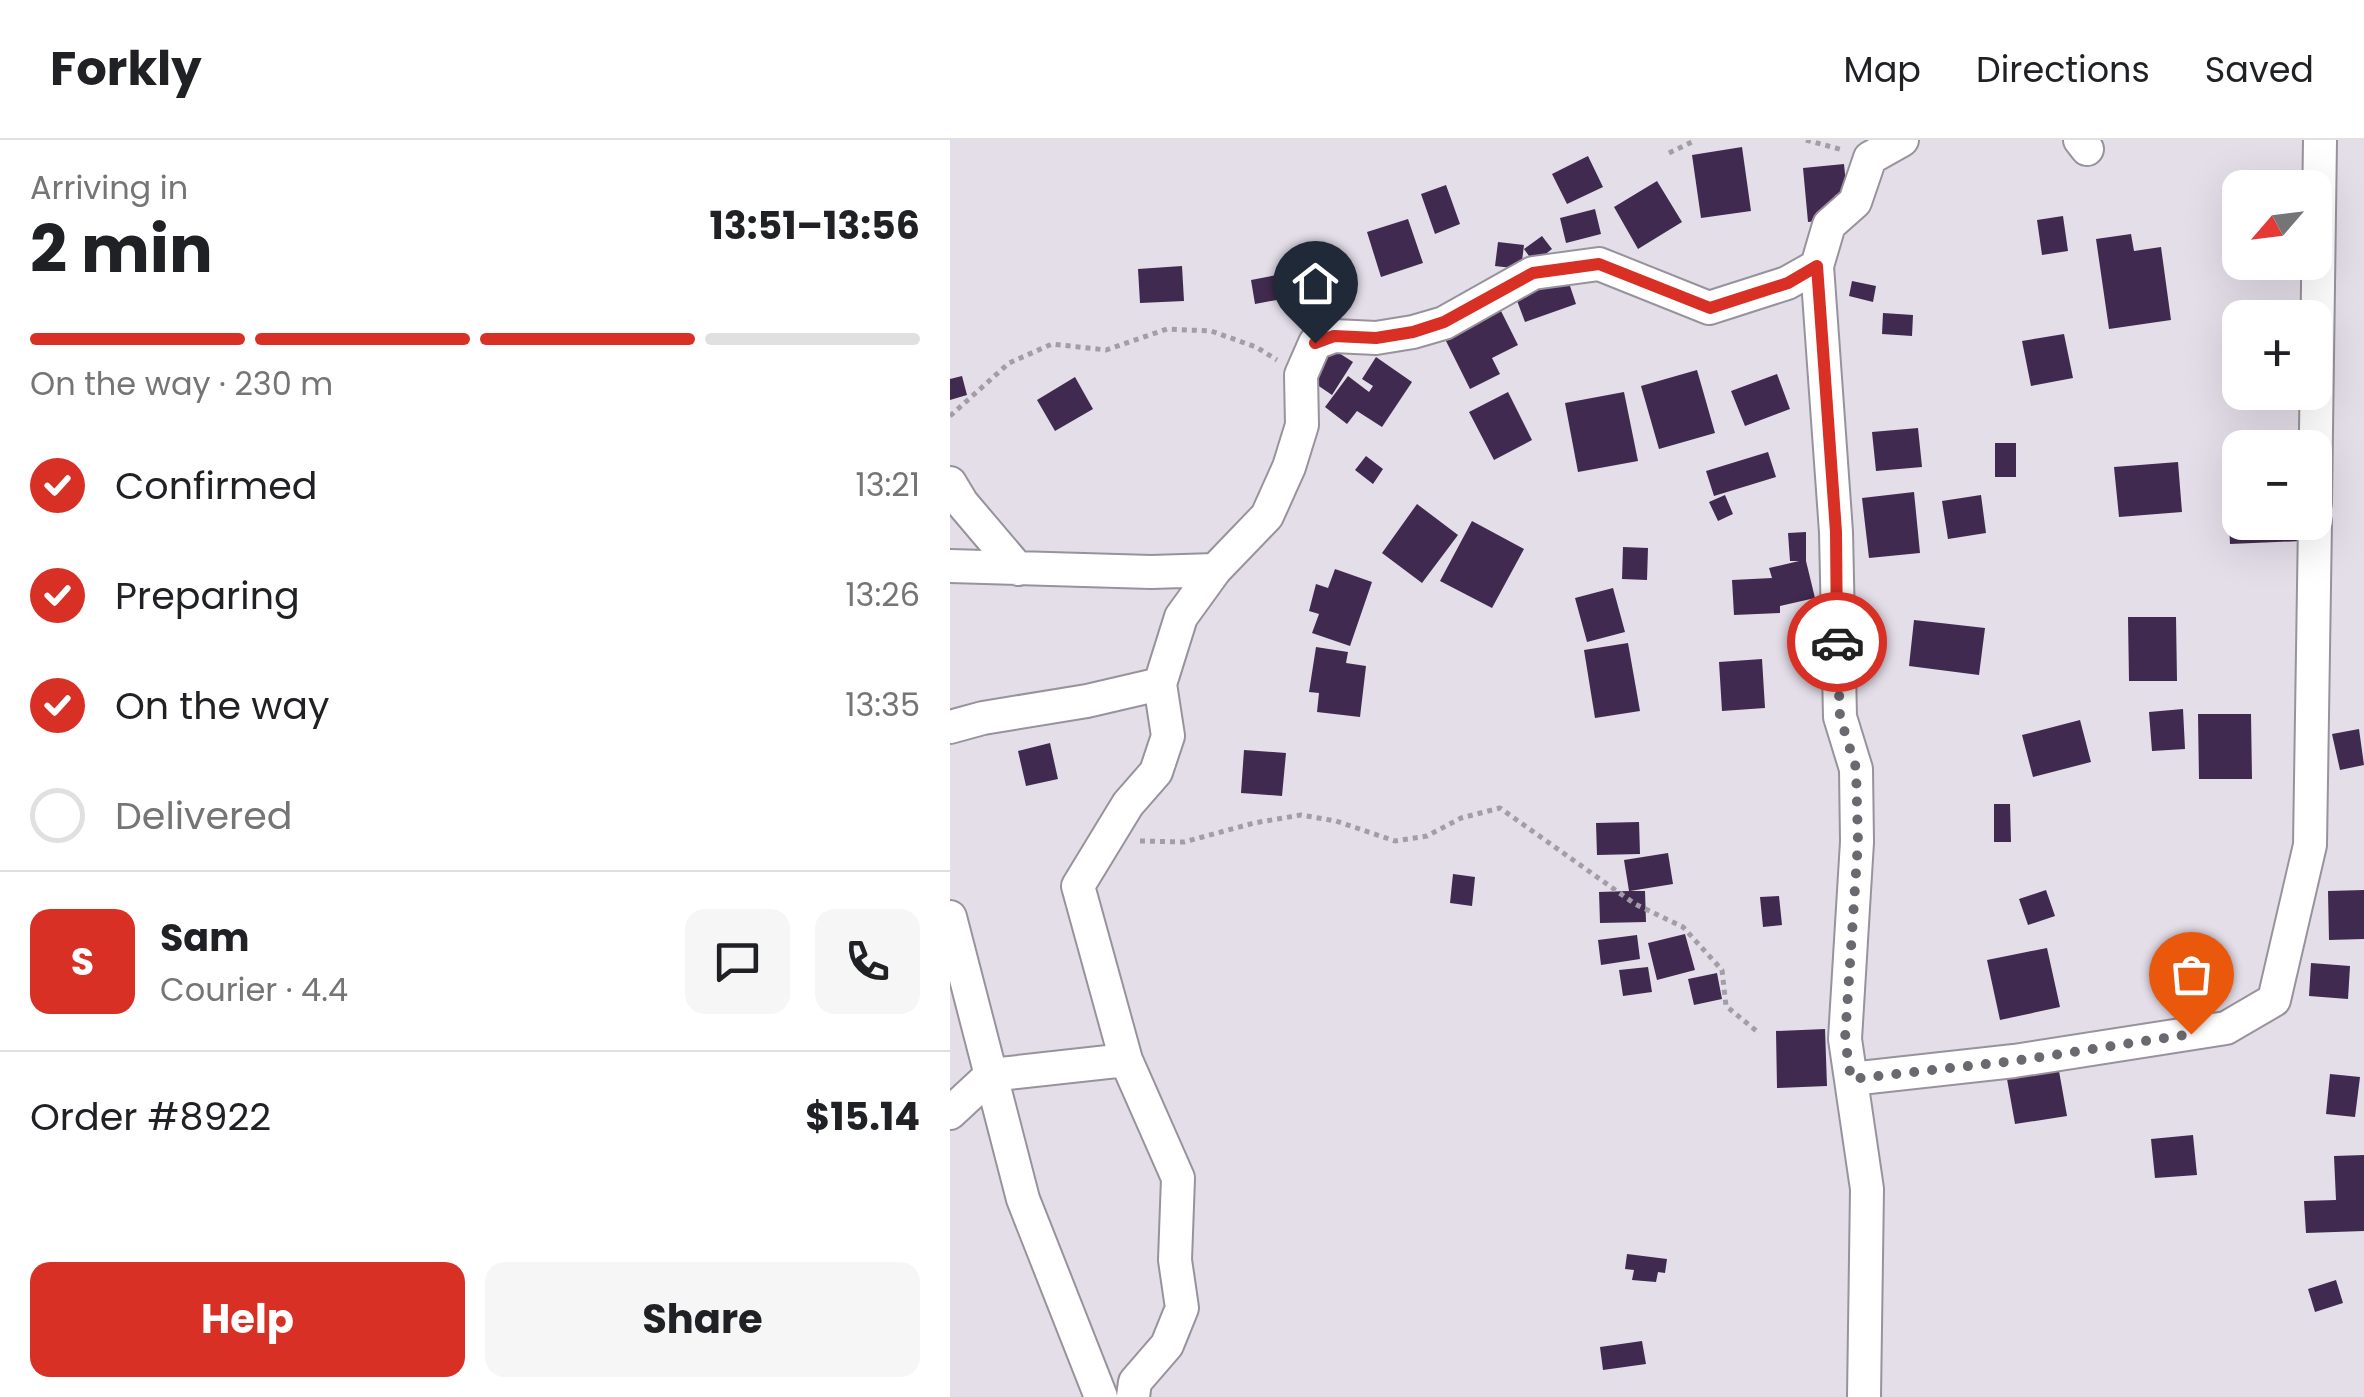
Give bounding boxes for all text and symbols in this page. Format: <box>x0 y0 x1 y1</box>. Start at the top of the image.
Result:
text: Forkly <box>50 35 202 102</box>
text: Map <box>1844 45 1921 94</box>
text: Directions <box>1976 45 2150 94</box>
text: Saved <box>2205 45 2314 94</box>
text: Arriving in <box>30 165 188 210</box>
north arrow <box>2222 170 2332 280</box>
map controls <box>2222 170 2332 540</box>
text: 13:51–13:56 <box>710 199 920 252</box>
text: 2 min <box>30 204 213 295</box>
pin <box>1273 241 1358 344</box>
icon: home <box>1288 256 1343 311</box>
button: + <box>2222 300 2332 410</box>
text: On the way · 230 m <box>30 361 333 406</box>
button: − <box>2222 430 2332 540</box>
icon: check <box>30 458 85 513</box>
text: Confirmed <box>115 459 317 512</box>
text: 13:21 <box>855 462 920 507</box>
icon: check <box>30 568 85 623</box>
text: Preparing <box>115 569 300 622</box>
text: 13:26 <box>845 572 920 617</box>
courier <box>1787 592 1887 692</box>
icon: car <box>1810 615 1865 670</box>
icon: check <box>30 678 85 733</box>
text: On the way <box>115 679 329 732</box>
text: 13:35 <box>845 682 920 727</box>
text: Delivered <box>115 789 292 842</box>
button: chat <box>685 909 790 1014</box>
button: phone <box>815 909 920 1014</box>
text: Sam <box>160 911 249 964</box>
pin <box>2149 932 2234 1035</box>
text: S <box>71 935 94 988</box>
icon: bag <box>2164 947 2219 1002</box>
text: Courier · 4.4 <box>160 967 348 1012</box>
text: Order #8922 <box>30 1090 271 1143</box>
text: $15.14 <box>805 1090 920 1143</box>
button: Help <box>30 1262 465 1377</box>
button: Share <box>485 1262 920 1377</box>

